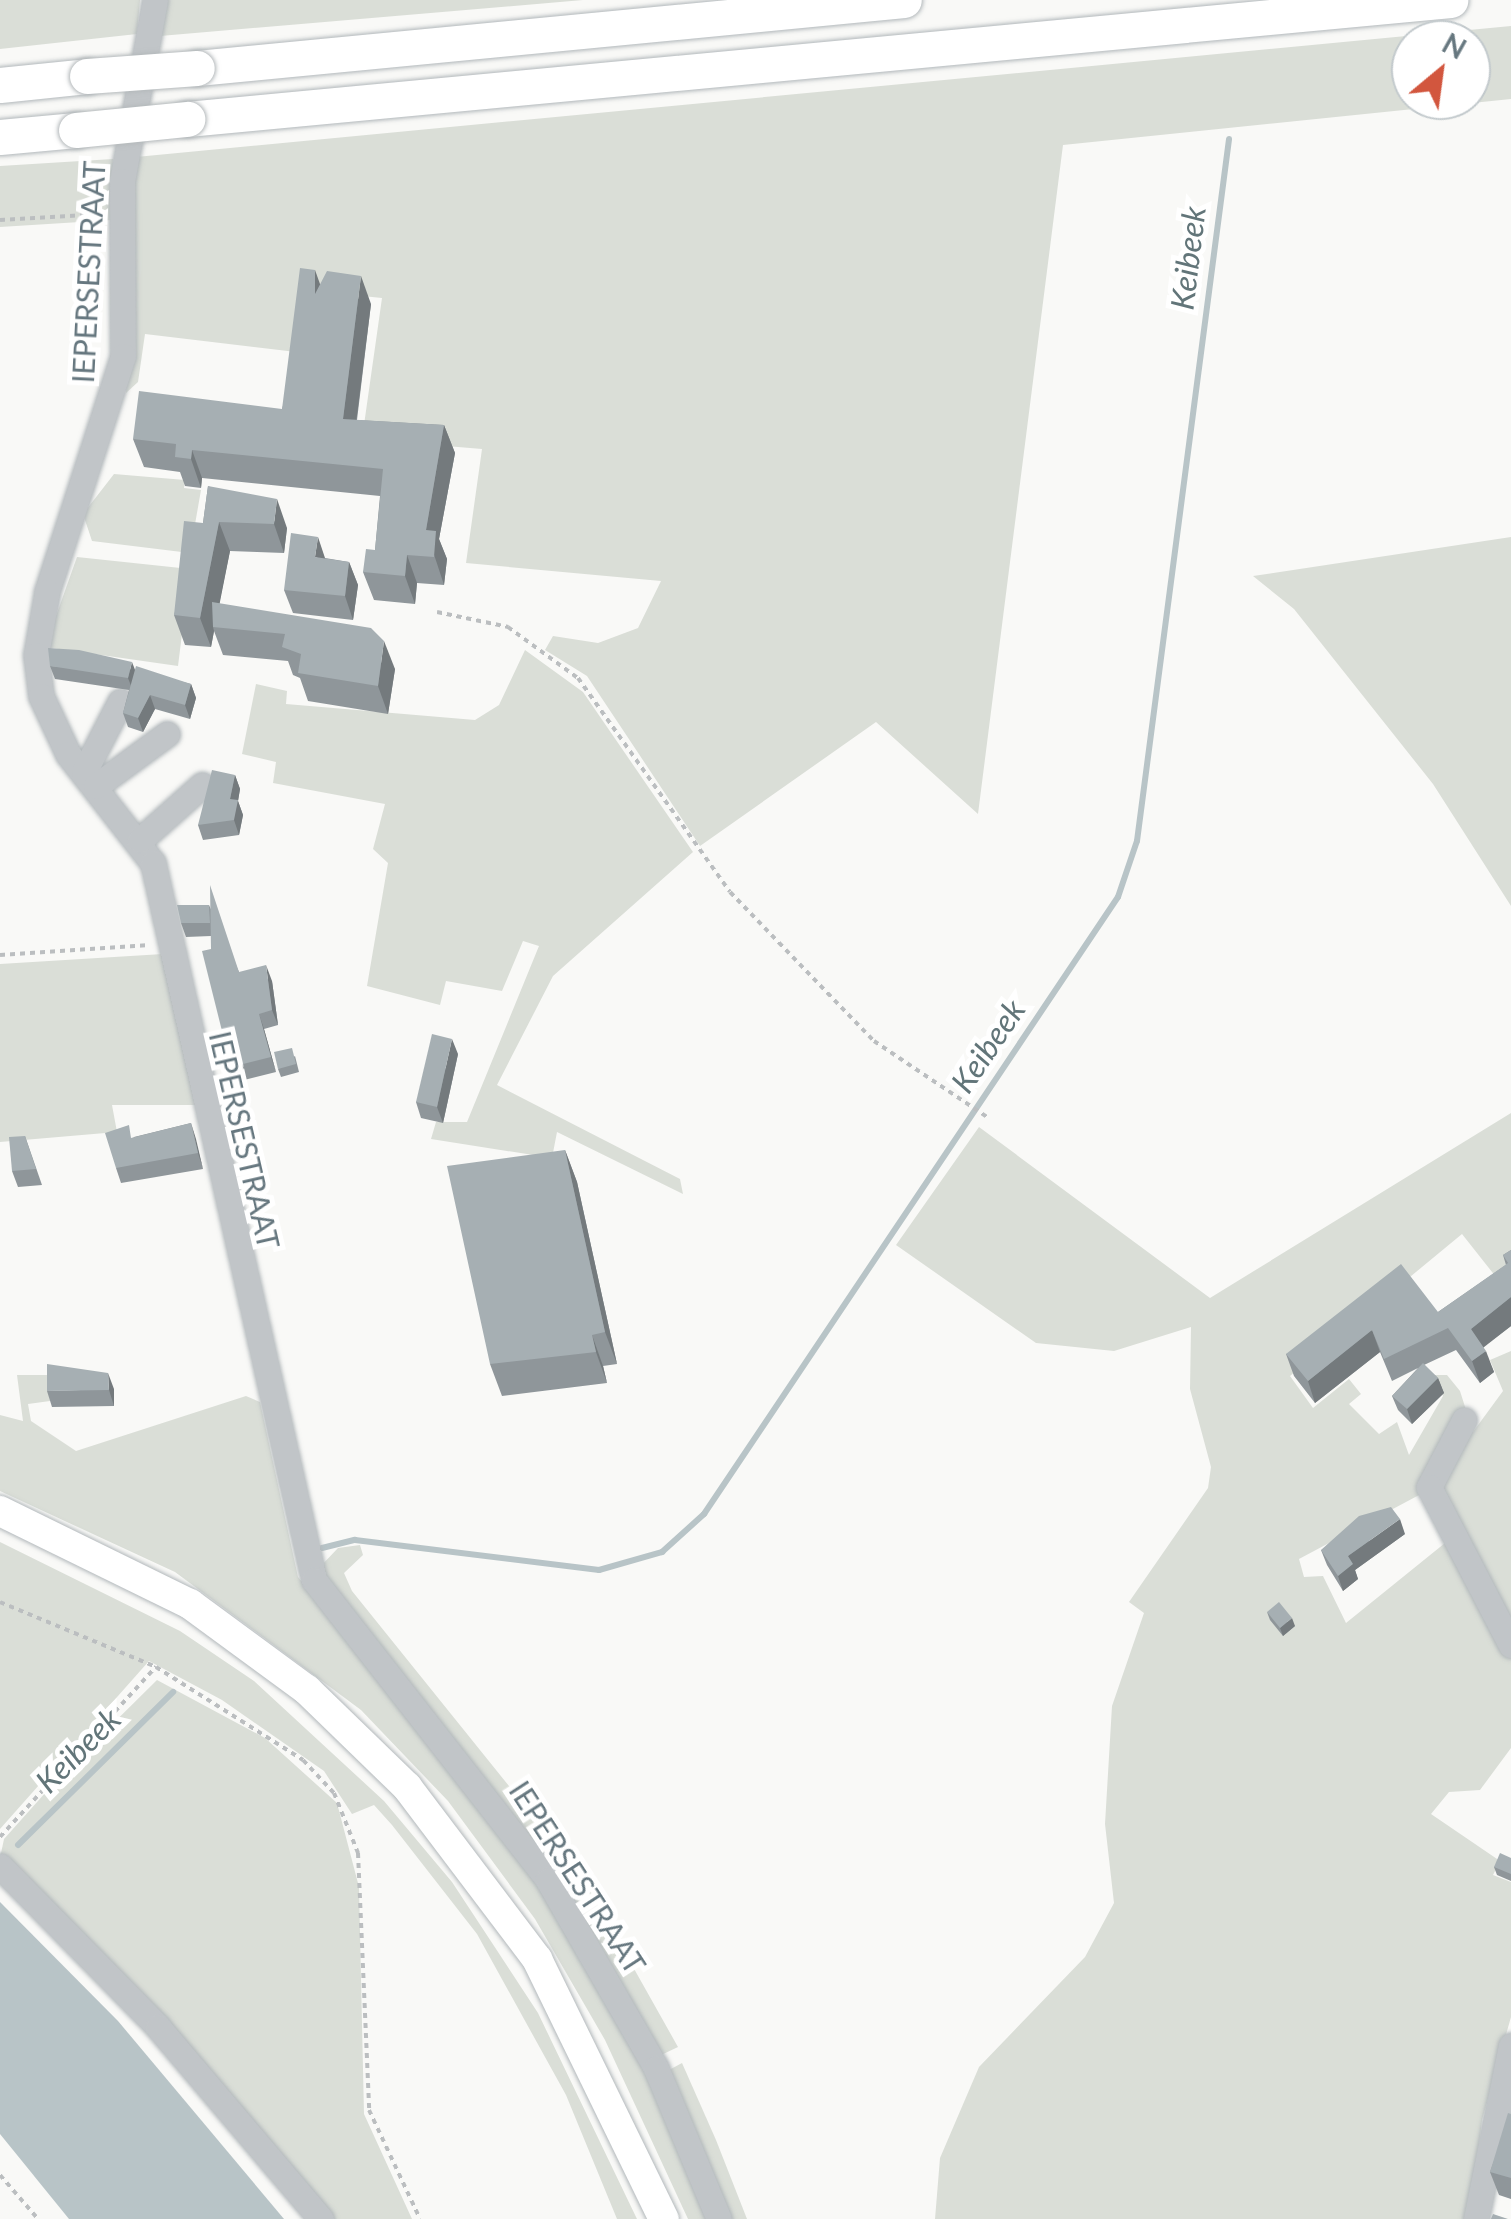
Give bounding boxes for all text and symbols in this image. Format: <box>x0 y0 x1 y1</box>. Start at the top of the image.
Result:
north arrow <box>1391 20 1491 120</box>
text: N <box>1437 25 1472 66</box>
street label: IEPERSESTRAAT <box>64 160 112 384</box>
water label: Keibeek <box>1163 204 1213 312</box>
water label: Keibeek <box>943 992 1033 1100</box>
street label: IEPERSESTRAAT <box>202 1028 288 1252</box>
water label: Keibeek <box>28 1700 128 1800</box>
street label: IEPERSESTRAAT <box>502 1774 654 1980</box>

